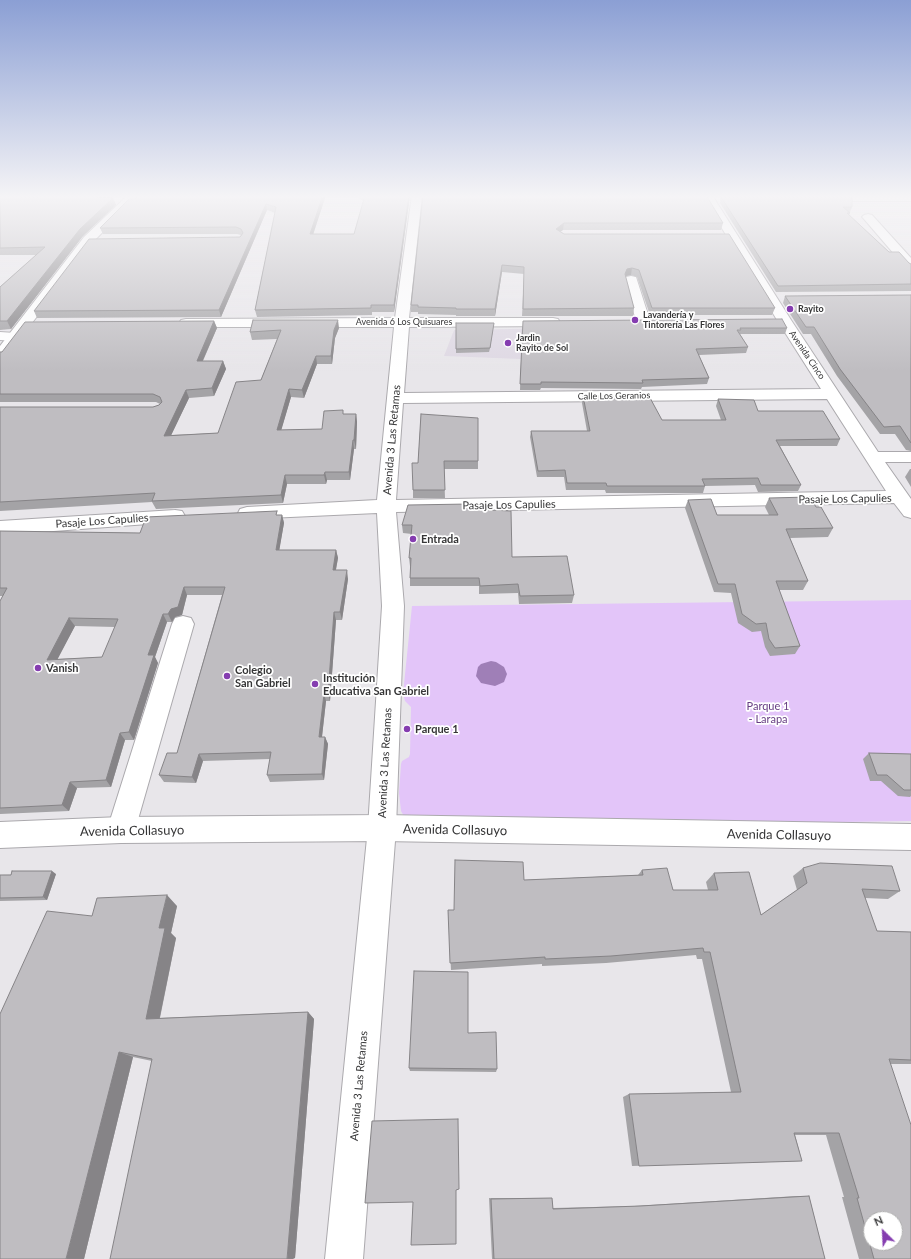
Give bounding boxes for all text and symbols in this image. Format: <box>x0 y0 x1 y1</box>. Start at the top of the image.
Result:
marker: Rayito <box>785 304 795 314</box>
place label: Rayito <box>798 304 824 314</box>
place label: Lavandería y Tintorería Las Flores <box>643 310 724 331</box>
marker: Lavandería y Tintorería Las Flores <box>630 315 640 325</box>
street label: Avenida 6 Los Quisuares <box>356 317 452 327</box>
street label: Avenida Cinco <box>787 329 827 381</box>
place label: Jardin Rayito de Sol <box>516 333 568 354</box>
marker: Jardin Rayito de Sol <box>503 338 513 348</box>
street label: Avenida 3 Las Retamas <box>381 384 403 496</box>
street label: Calle Los Geranios <box>578 390 650 402</box>
street label: Pasaje Los Capulies <box>798 492 892 506</box>
street label: Pasaje Los Capulies <box>462 498 556 512</box>
street label: Pasaje Los Capulies <box>55 511 149 531</box>
place label: Entrada <box>421 532 459 546</box>
marker: Entrada <box>408 534 418 544</box>
place label: Vanish <box>46 661 78 675</box>
marker: Vanish <box>33 663 43 673</box>
place label: Colegio San Gabriel <box>235 663 291 689</box>
marker: Colegio San Gabriel <box>222 671 232 681</box>
place label: Institución Educativa San Gabriel <box>323 671 429 697</box>
marker: Institución Educativa San Gabriel <box>310 679 320 689</box>
park label: Parque 1 - Larapa <box>747 699 789 725</box>
street label: Avenida 3 Las Retamas <box>376 708 394 818</box>
place label: Parque 1 <box>415 722 459 736</box>
marker: Parque 1 <box>402 724 412 734</box>
street label: Avenida Collasuyo <box>403 821 507 839</box>
street label: Avenida Collasuyo <box>80 822 184 840</box>
street label: Avenida Collasuyo <box>727 826 831 844</box>
street label: Avenida 3 Las Retamas <box>348 1030 370 1142</box>
north arrow <box>863 1211 903 1251</box>
text: N <box>872 1213 885 1228</box>

